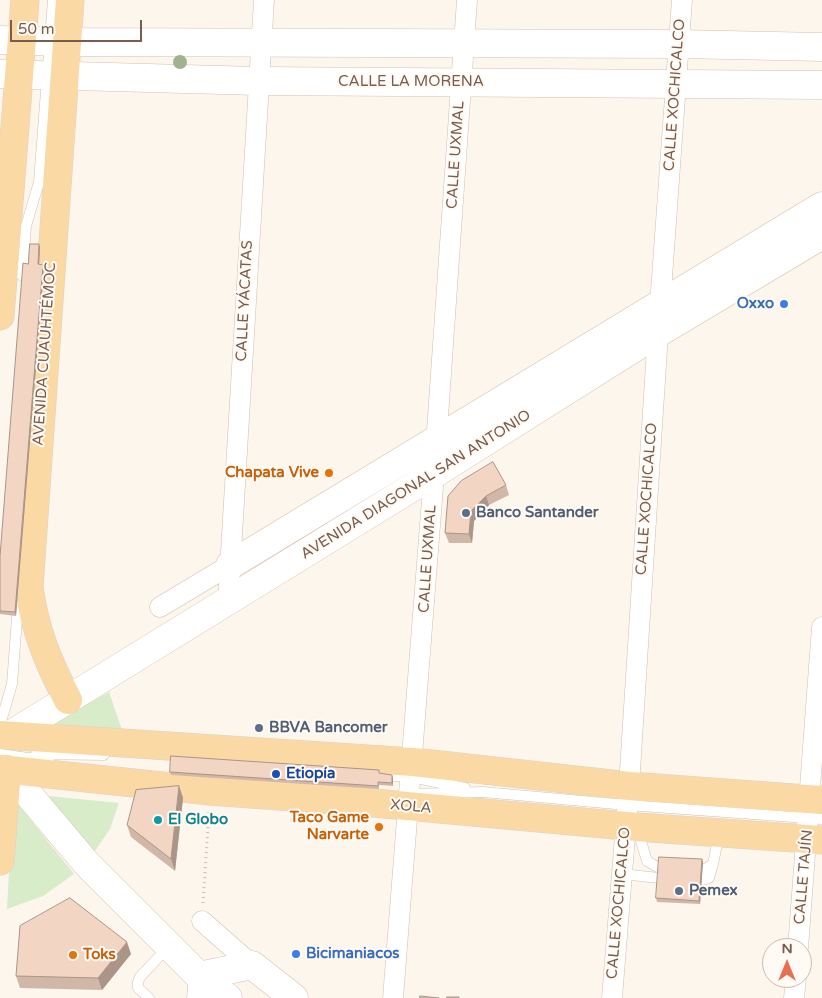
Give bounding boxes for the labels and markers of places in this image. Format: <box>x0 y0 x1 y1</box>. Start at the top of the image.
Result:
place label: Oxxo <box>737 295 774 313</box>
marker: Oxxo <box>778 298 790 310</box>
place label: Chapata Vive <box>225 464 319 482</box>
marker: Chapata Vive <box>323 467 335 479</box>
place label: Banco Santander <box>476 504 599 522</box>
marker: Banco Santander <box>460 507 472 519</box>
place label: BBVA Bancomer <box>269 719 387 737</box>
marker: BBVA Bancomer <box>253 722 265 734</box>
place label: Etiopía <box>286 765 336 783</box>
marker: Etiopía <box>270 768 282 780</box>
place label: Taco Game Narvarte <box>290 809 369 844</box>
place label: El Globo <box>168 811 228 829</box>
marker: El Globo <box>152 814 164 826</box>
marker: Taco Game Narvarte <box>373 821 385 833</box>
place label: Pemex <box>689 882 738 900</box>
marker: Pemex <box>673 885 685 897</box>
place label: Bicimaniacos <box>306 945 399 963</box>
place label: Toks <box>83 946 116 964</box>
marker: Bicimaniacos <box>290 948 302 960</box>
marker: Toks <box>67 949 79 961</box>

